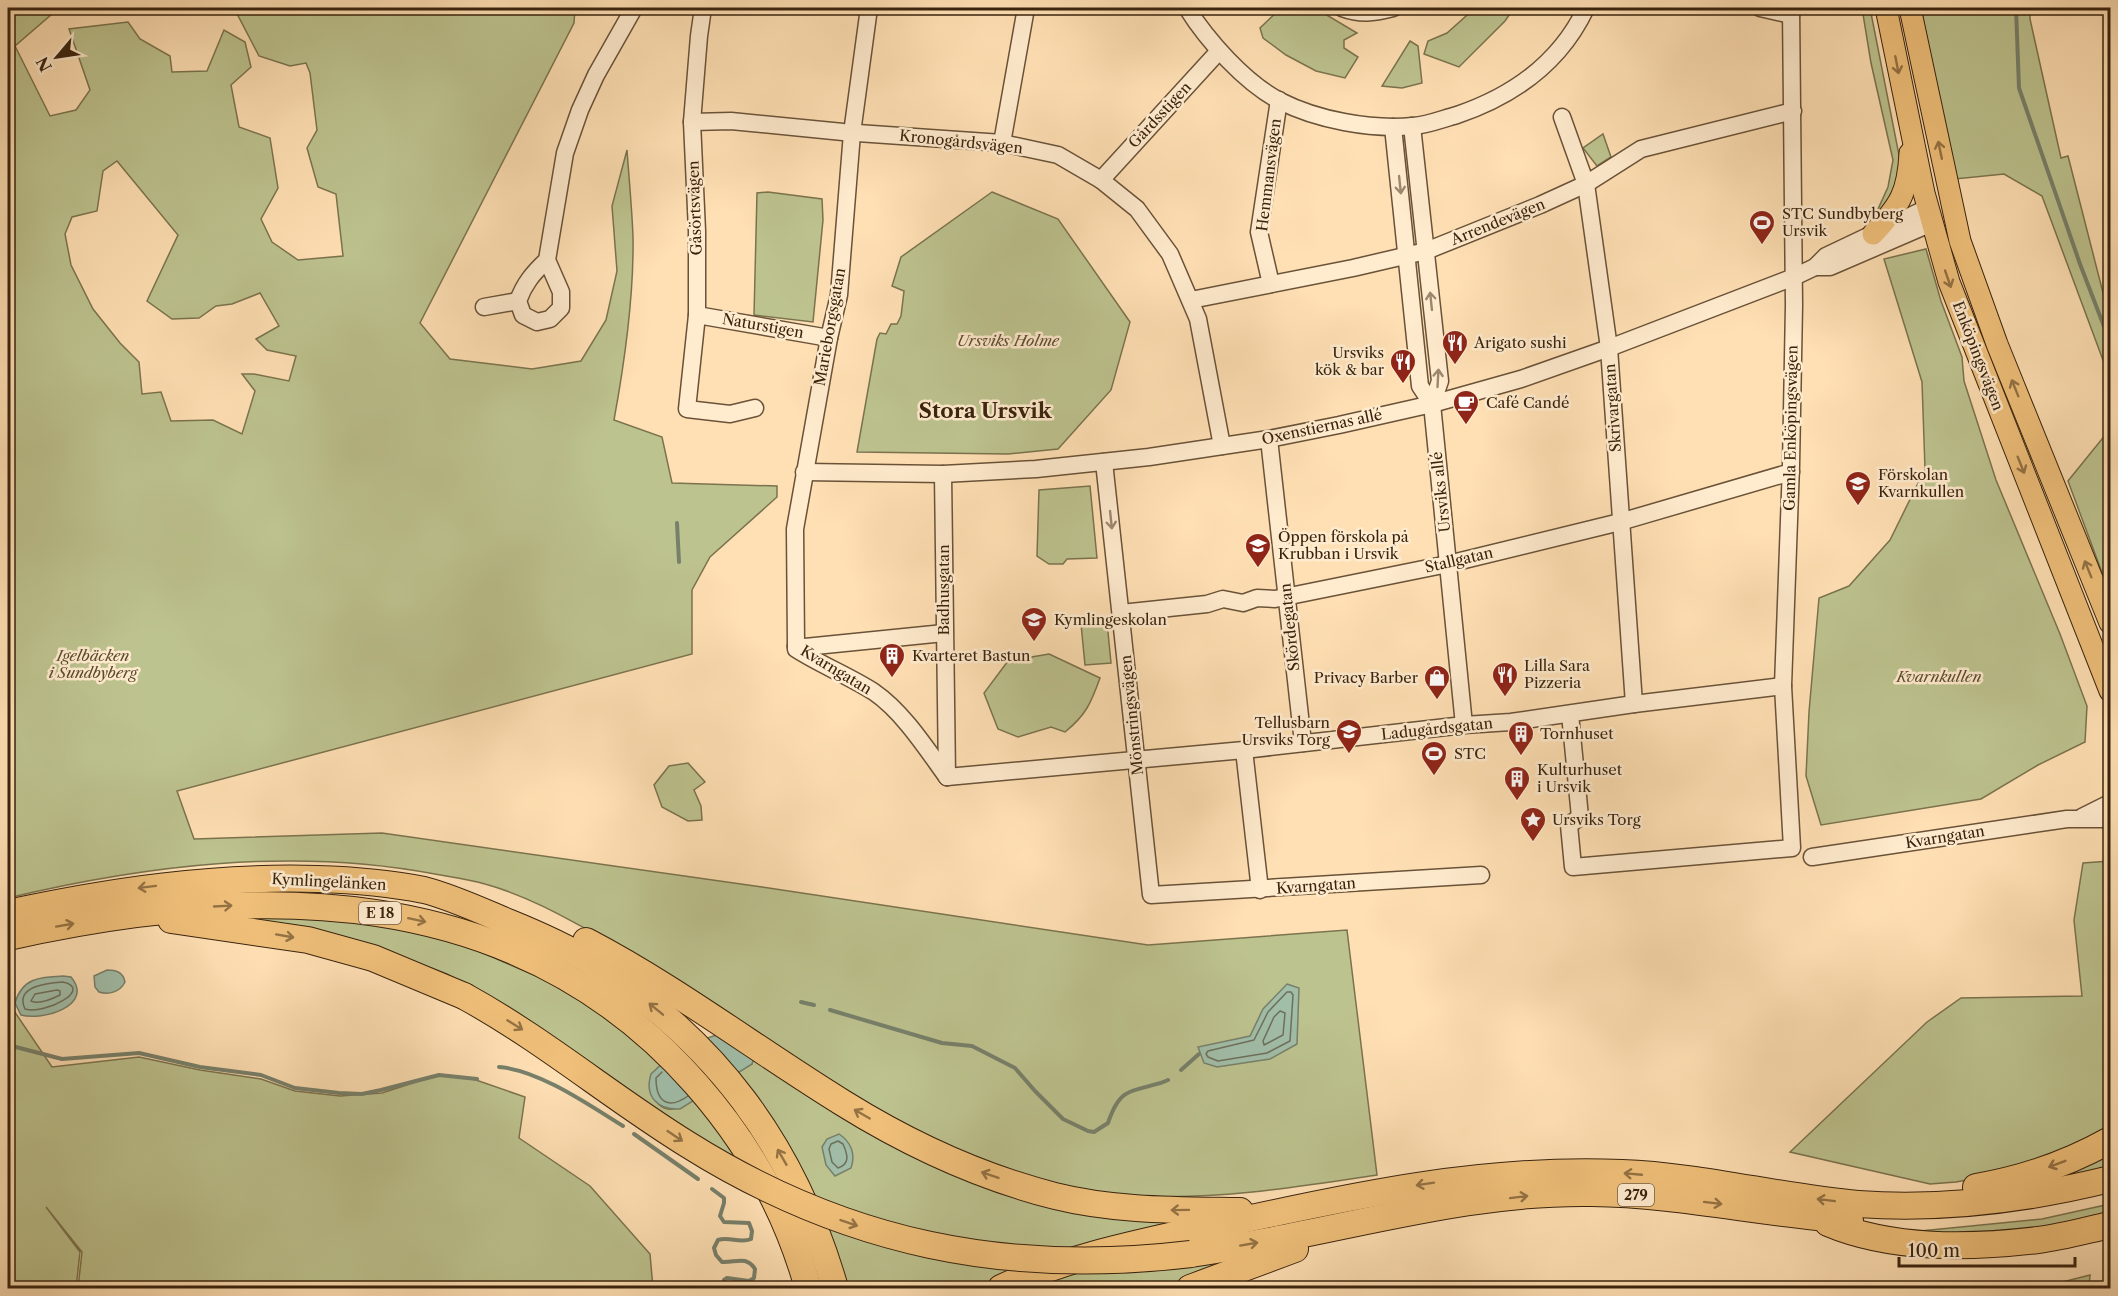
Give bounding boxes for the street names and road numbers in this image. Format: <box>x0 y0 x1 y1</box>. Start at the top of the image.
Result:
street label: Gårdsstigen <box>1124 77 1196 152</box>
street label: Hemmansvägen <box>1252 117 1285 233</box>
street label: Kronogårdsvägen <box>898 126 1024 158</box>
street label: Gåsörtsvägen <box>683 160 706 256</box>
street label: Arrendevägen <box>1447 194 1548 249</box>
street label: Marieborgsgatan <box>810 266 849 387</box>
street label: Enköpingsvägen <box>1949 298 2008 414</box>
street label: Naturstigen <box>721 309 806 342</box>
street label: Gamla Enköpingsvägen <box>1780 344 1801 511</box>
street label: Skrivargatan <box>1600 363 1625 453</box>
street label: Oxenstiernas allé <box>1260 404 1384 449</box>
street label: Ursviks allé <box>1427 451 1454 533</box>
street label: Stallgatan <box>1423 542 1495 577</box>
street label: Badhusgatan <box>934 544 953 636</box>
street label: Skördegatan <box>1275 582 1304 672</box>
street label: Kvarngatan <box>797 641 876 699</box>
street label: Mönstringsvägen <box>1116 653 1147 776</box>
street label: Ladugårdsgatan <box>1380 713 1494 744</box>
street label: Kvarngatan <box>1904 821 1987 852</box>
street label: Kymlingelänken <box>271 869 387 894</box>
street label: Kvarngatan <box>1275 873 1357 898</box>
road number: E 18 <box>359 902 401 924</box>
road number: 279 <box>1618 1184 1654 1206</box>

